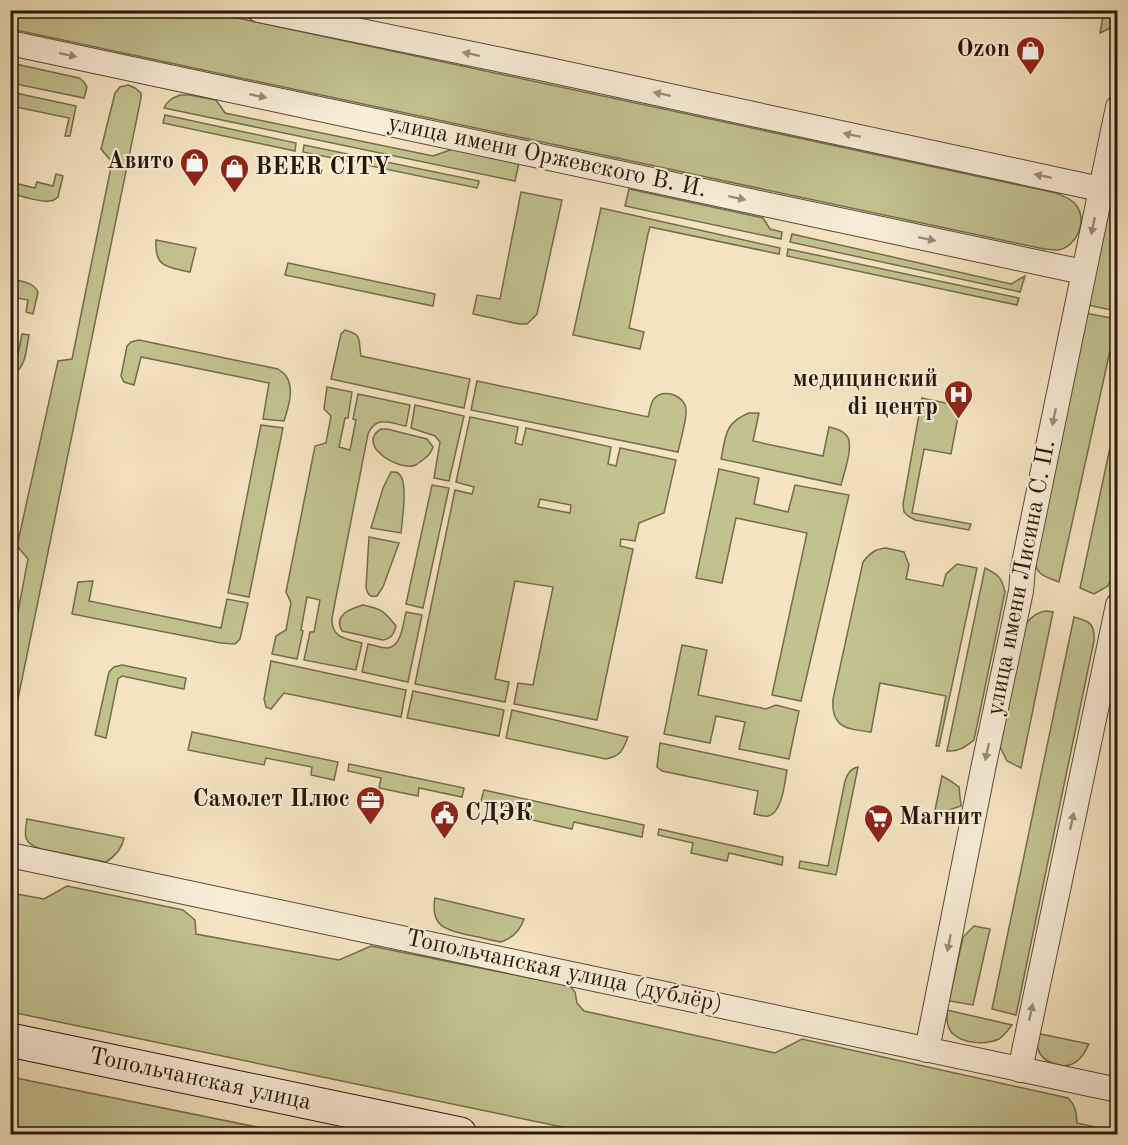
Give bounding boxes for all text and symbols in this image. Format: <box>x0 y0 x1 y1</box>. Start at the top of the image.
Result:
shop icon: Ozon <box>1015 34 1047 76</box>
place label: Ozon <box>956 38 1010 62</box>
one-way arrow <box>461 49 480 58</box>
one-way arrow <box>58 51 77 60</box>
one-way arrow <box>652 89 671 99</box>
one-way arrow <box>249 92 268 101</box>
street label: улица имени Оржевского В. И. <box>385 111 709 203</box>
one-way arrow <box>843 130 862 140</box>
shop icon: Авито <box>179 146 211 188</box>
place label: Авито <box>106 150 174 174</box>
shop icon: BEER CITY <box>218 152 250 194</box>
place label: BEER CITY <box>255 156 391 180</box>
one-way arrow <box>1034 171 1052 181</box>
one-way arrow <box>727 193 746 203</box>
one-way arrow <box>1088 216 1097 235</box>
one-way arrow <box>918 234 937 244</box>
place label: медицинский di центр <box>792 368 938 420</box>
hospital icon: медицинский di центр <box>943 378 975 420</box>
one-way arrow <box>1048 407 1058 426</box>
street label: улица имени Лисина С. П. <box>983 438 1061 718</box>
one-way arrow <box>981 743 991 761</box>
office icon: Самолет Плюс <box>355 784 387 826</box>
place label: Самолет Плюс <box>193 788 350 812</box>
public building icon: СДЭК <box>428 798 460 840</box>
place label: СДЭК <box>465 802 533 826</box>
supermarket icon: Магнит <box>862 802 894 844</box>
place label: Магнит <box>899 806 982 830</box>
one-way arrow <box>1068 812 1077 831</box>
street label: Топольчанская улица (дублёр) <box>404 927 724 1017</box>
one-way arrow <box>944 934 953 953</box>
one-way arrow <box>1027 1003 1037 1021</box>
street label: Топольчанская улица <box>87 1045 313 1115</box>

